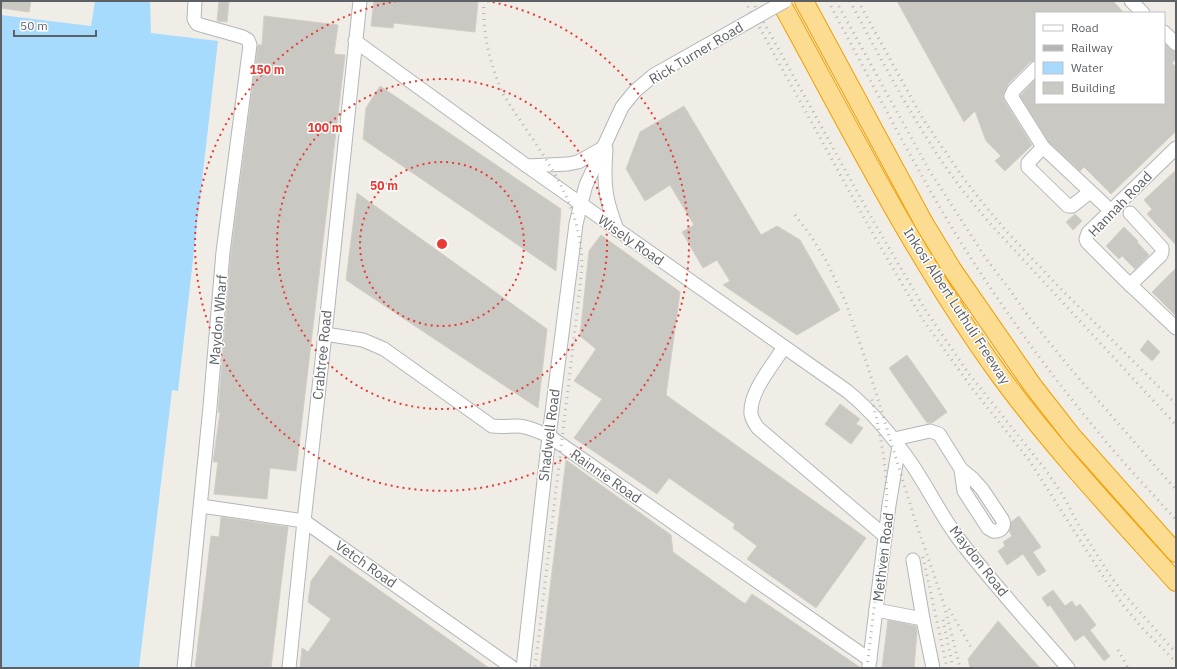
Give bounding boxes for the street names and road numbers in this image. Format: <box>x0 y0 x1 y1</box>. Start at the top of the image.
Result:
street label: Rick Turner Road <box>646 18 746 88</box>
street label: Hannah Road <box>1084 167 1156 241</box>
street label: Wisely Road <box>594 211 668 269</box>
street label: Inkosi Albert Luthuli Freeway <box>900 224 1014 388</box>
street label: Maydon Wharf <box>205 274 231 366</box>
street label: Crabtree Road <box>308 309 336 401</box>
street label: Shadwell Road <box>534 388 564 482</box>
street label: Rainnie Road <box>567 445 645 507</box>
street label: Methven Road <box>869 511 897 603</box>
street label: Maydon Road <box>946 522 1012 600</box>
street label: Vetch Road <box>332 536 400 592</box>

